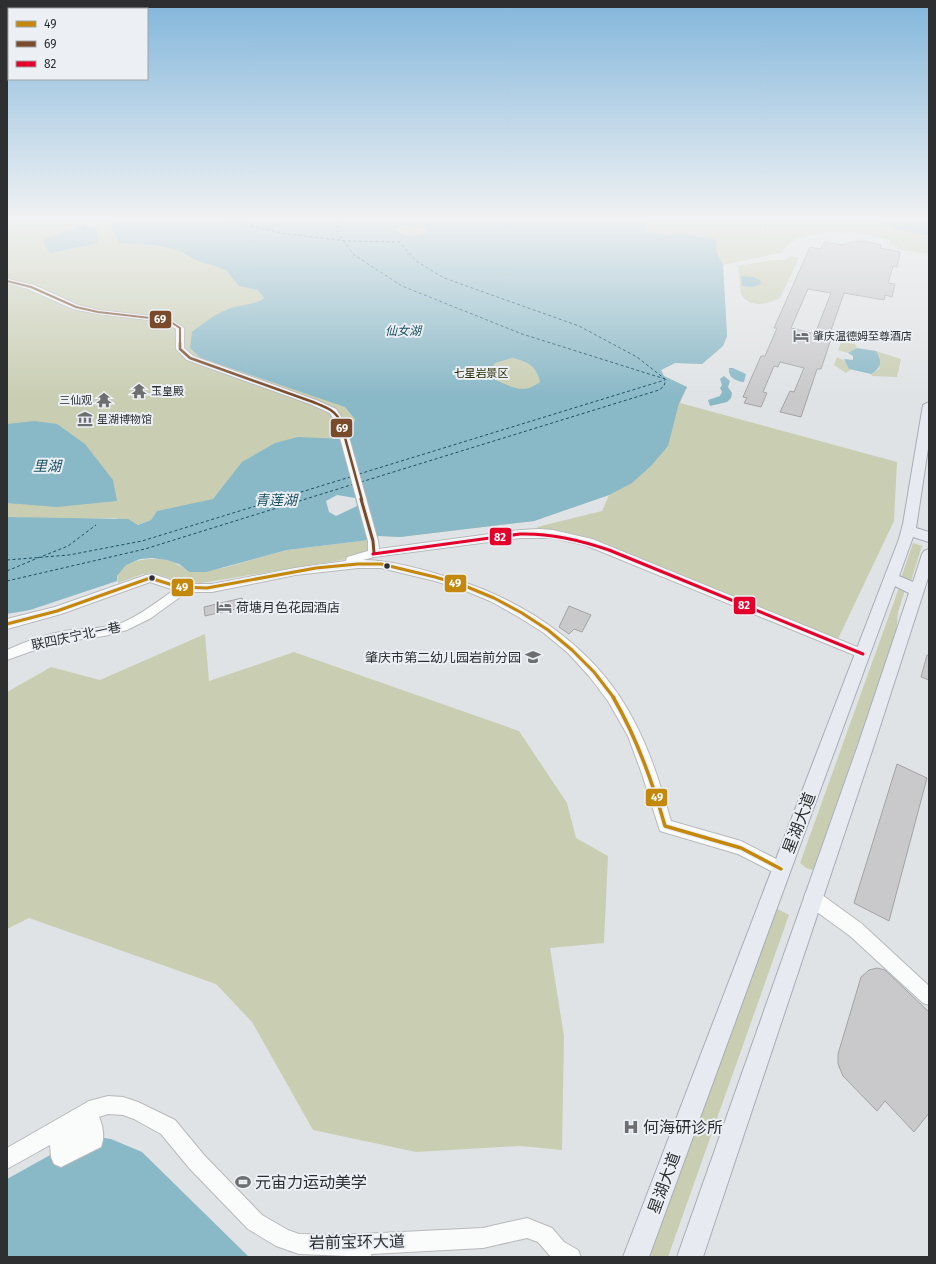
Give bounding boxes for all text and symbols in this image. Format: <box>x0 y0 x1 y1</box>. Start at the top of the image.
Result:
legend <box>8 8 148 80</box>
text: 49 <box>44 17 56 31</box>
text: 69 <box>44 37 57 51</box>
text: 82 <box>44 57 56 71</box>
line badge: 69 <box>149 310 172 329</box>
text: 69 <box>154 313 166 326</box>
water label: 仙女湖 <box>385 324 423 338</box>
hotel icon: 肇庆温德姆至尊酒店 <box>792 327 810 345</box>
place label: 肇庆温德姆至尊酒店 <box>813 330 912 343</box>
park label: 七星岩景区 <box>454 367 509 380</box>
temple icon: 玉皇殿 <box>130 382 148 400</box>
place label: 玉皇殿 <box>151 385 184 398</box>
temple icon: 三仙观 <box>95 391 113 409</box>
place label: 三仙观 <box>59 394 92 407</box>
museum icon: 星湖博物馆 <box>76 410 94 428</box>
place label: 星湖博物馆 <box>97 413 152 426</box>
line badge: 69 <box>330 418 353 438</box>
text: 69 <box>336 422 348 435</box>
water label: 里湖 <box>33 458 63 475</box>
water label: 青莲湖 <box>255 492 299 509</box>
line badge: 82 <box>489 527 512 546</box>
text: 82 <box>494 531 506 544</box>
unlabelled marker <box>382 561 392 571</box>
unlabelled marker <box>147 573 157 583</box>
line badge: 49 <box>444 574 467 593</box>
text: 49 <box>449 577 461 590</box>
line badge: 49 <box>171 578 194 597</box>
text: 49 <box>176 581 188 594</box>
line badge: 82 <box>733 596 756 615</box>
hotel icon: 荷塘月色花园酒店 <box>215 598 233 616</box>
text: 82 <box>738 599 750 612</box>
place label: 荷塘月色花园酒店 <box>236 600 340 615</box>
street label: 联四庆宁北一巷 <box>30 619 122 653</box>
school or university icon: 肇庆市第二幼儿园岩前分园 <box>524 648 542 666</box>
place label: 肇庆市第二幼儿园岩前分园 <box>365 650 521 665</box>
line badge: 49 <box>645 788 668 807</box>
street label: 星湖大道 <box>779 790 819 856</box>
text: 49 <box>651 791 663 804</box>
hospital icon: 何海研诊所 <box>622 1118 640 1136</box>
place label: 何海研诊所 <box>643 1118 723 1137</box>
street label: 星湖大道 <box>644 1150 684 1216</box>
sports icon: 元宙力运动美学 <box>234 1173 252 1191</box>
place label: 元宙力运动美学 <box>255 1173 367 1192</box>
street label: 岩前宝环大道 <box>309 1232 405 1252</box>

